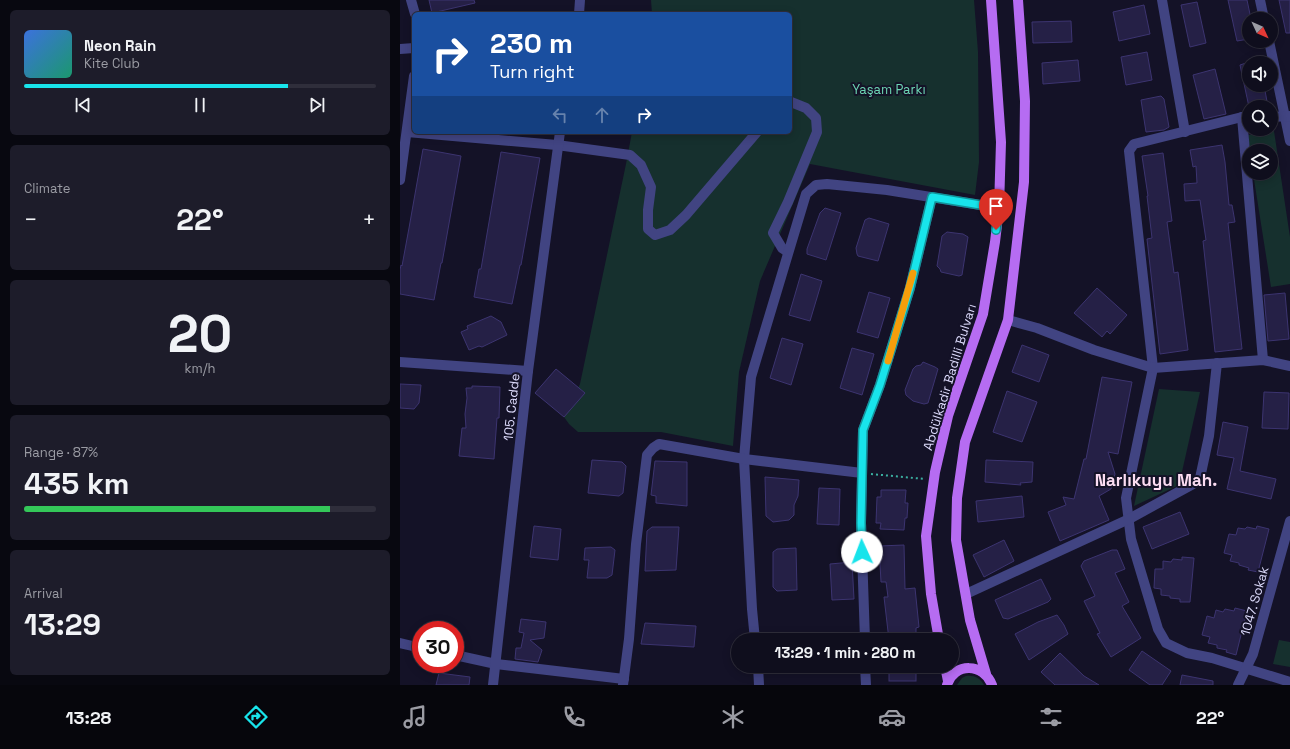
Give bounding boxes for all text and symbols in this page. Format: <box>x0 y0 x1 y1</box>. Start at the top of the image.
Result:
north arrow <box>1242 12 1278 48</box>
map controls <box>1242 12 1278 180</box>
text: 230 m <box>490 25 573 61</box>
icon: right <box>424 28 476 80</box>
text: Neon Rain <box>84 36 156 55</box>
text: Kite Club <box>84 55 140 72</box>
button: sound <box>1242 56 1278 92</box>
text: Turn right <box>490 60 574 83</box>
park label: Yaşam Parkı <box>852 81 926 98</box>
icon: previous <box>72 94 94 116</box>
icon: pause <box>189 94 211 116</box>
icon: next <box>306 94 328 116</box>
button: search <box>1242 100 1278 136</box>
icon: left <box>549 104 571 126</box>
icon: ahead <box>591 104 613 126</box>
icon: right <box>633 104 655 126</box>
button: layers <box>1242 144 1278 180</box>
text: Climate <box>24 180 70 197</box>
pin <box>979 189 1013 230</box>
icon: arrive <box>985 195 1007 217</box>
text: 22° <box>176 200 224 239</box>
text: − <box>24 205 38 233</box>
text: + <box>362 205 376 233</box>
text: 20 <box>168 301 232 367</box>
street label: Abdülkadir Badilli Bulvarı <box>919 302 980 453</box>
text: km/h <box>185 360 215 377</box>
street label: 105. Cadde <box>499 372 523 442</box>
text: Range · 87% <box>24 444 98 461</box>
text: 435 km <box>24 464 129 503</box>
district label: Narlıkuyu Mah. <box>1095 469 1217 491</box>
position arrow <box>841 531 883 573</box>
street label: 1047. Sokak <box>1236 564 1273 638</box>
text: Arrival <box>24 585 63 602</box>
text: 13:29 <box>24 605 101 644</box>
speed limit sign: 30 <box>412 621 464 673</box>
text: 13:29 · 1 min · 280 m <box>774 643 916 662</box>
icon: directions <box>242 703 270 731</box>
icon: music <box>401 703 429 731</box>
icon: phone <box>560 703 588 731</box>
icon: climate <box>719 703 747 731</box>
icon: car <box>878 703 906 731</box>
icon: filters <box>1037 703 1065 731</box>
text: 13:28 <box>65 706 111 729</box>
text: 22° <box>1196 706 1224 729</box>

